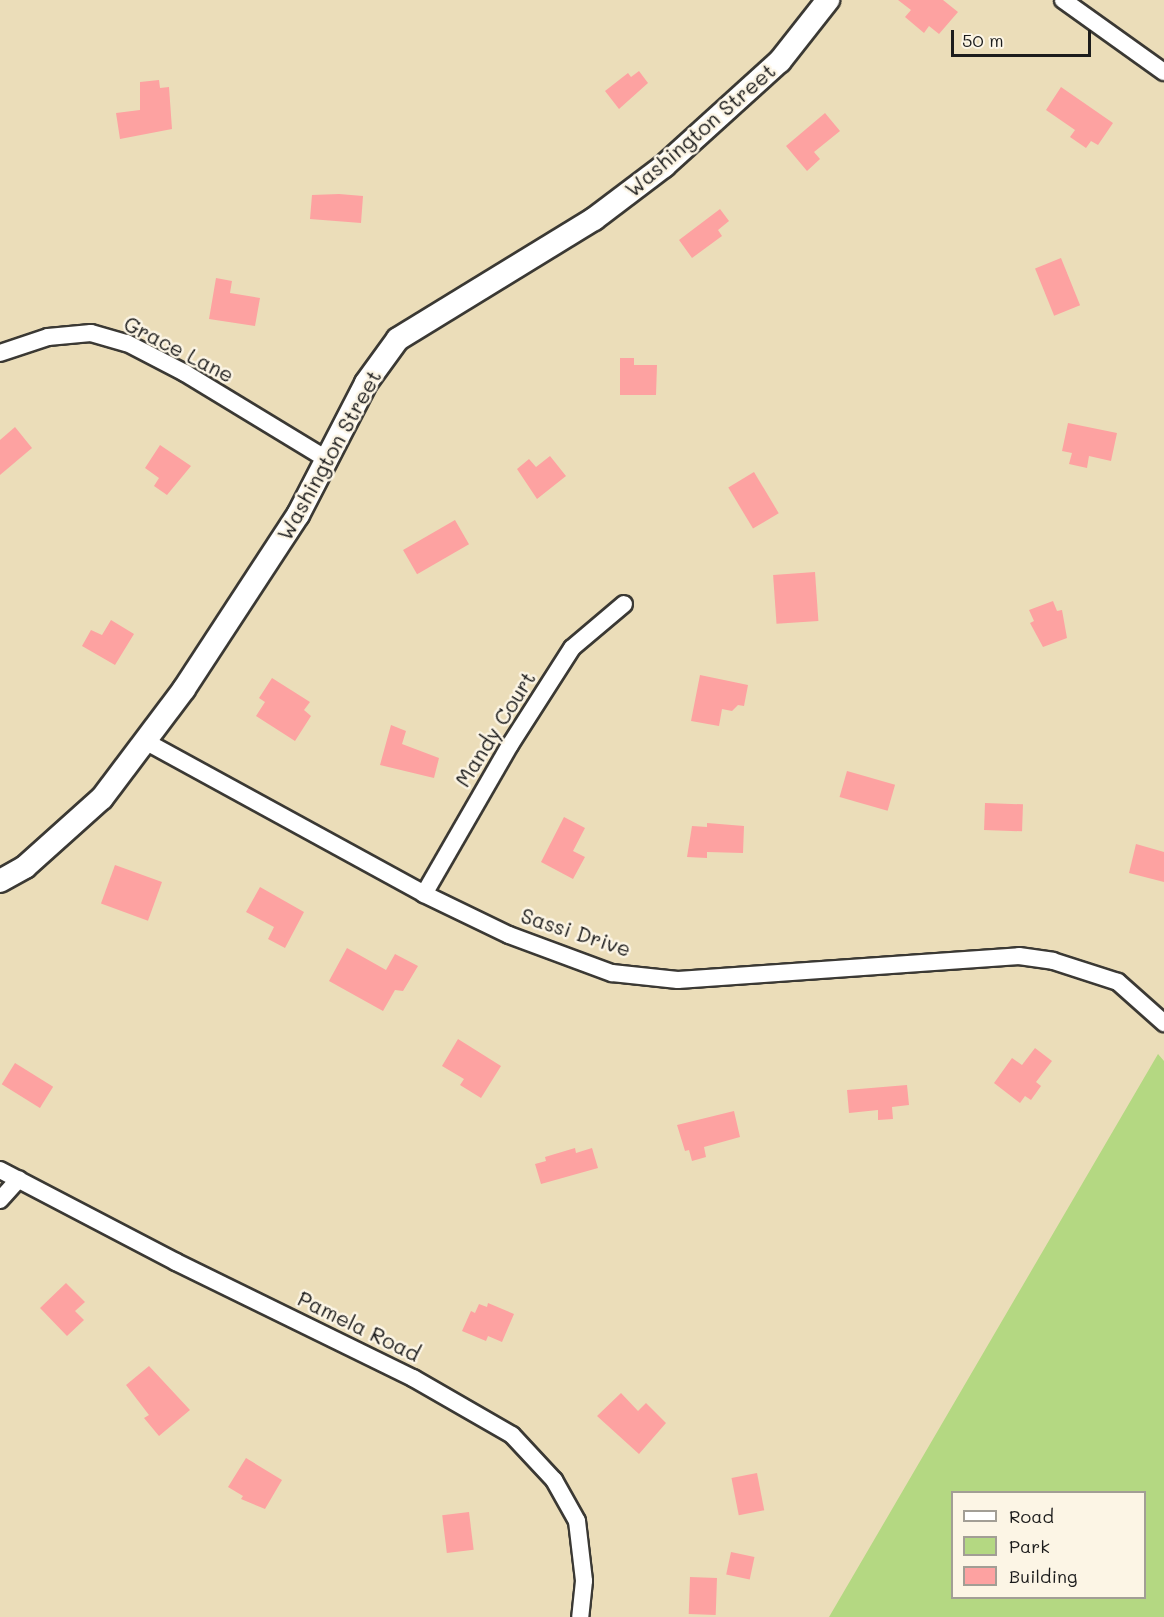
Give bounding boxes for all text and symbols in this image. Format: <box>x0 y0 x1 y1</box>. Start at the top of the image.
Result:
scale bar <box>954 18 1094 56</box>
text: 50 m <box>962 28 1004 52</box>
street label: Washington Street <box>620 58 780 202</box>
street label: Grace Lane <box>120 311 238 387</box>
street label: Washington Street <box>272 365 386 545</box>
street label: Mandy Court <box>450 667 540 791</box>
street label: Sassi Drive <box>518 902 634 962</box>
street label: Pamela Road <box>294 1286 424 1366</box>
legend <box>951 1491 1146 1599</box>
text: Road <box>1009 1504 1054 1528</box>
text: Park <box>1009 1534 1050 1558</box>
text: Building <box>1009 1564 1077 1588</box>

